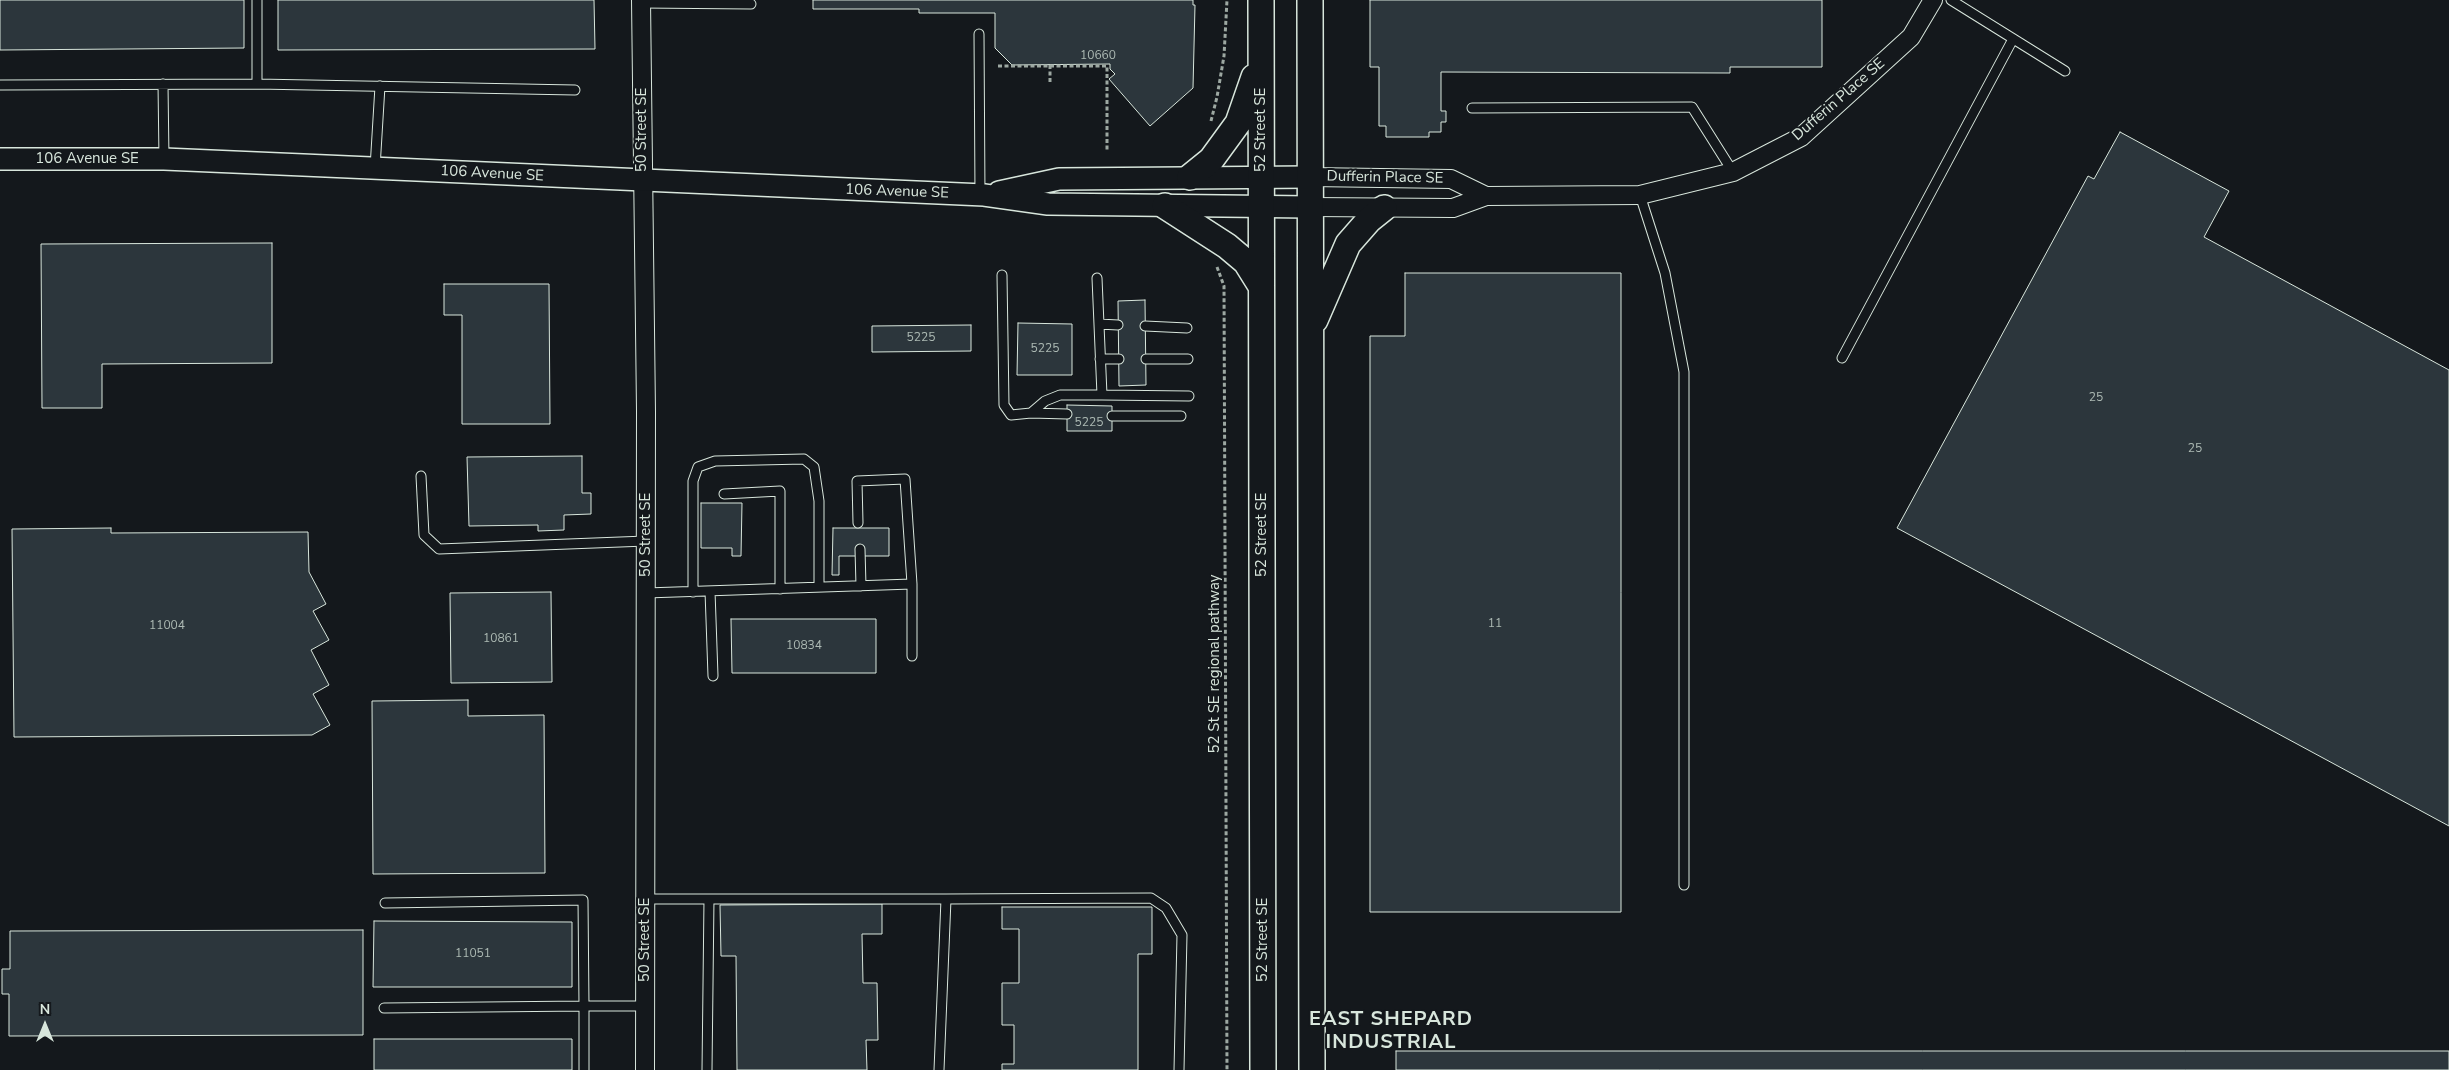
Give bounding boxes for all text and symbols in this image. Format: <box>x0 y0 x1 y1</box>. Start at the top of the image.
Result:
house number: 10660 <box>1080 49 1116 63</box>
street label: Dufferin Place SE <box>1789 55 1889 145</box>
street label: 50 Street SE <box>633 88 651 172</box>
street label: 52 Street SE <box>1252 88 1270 172</box>
street label: 106 Avenue SE <box>35 150 139 168</box>
street label: 106 Avenue SE <box>440 162 544 186</box>
street label: Dufferin Place SE <box>1326 168 1444 188</box>
street label: 106 Avenue SE <box>845 181 949 203</box>
house number: 5225 <box>907 331 935 345</box>
house number: 5225 <box>1031 342 1059 356</box>
house number: 25 <box>2089 391 2103 405</box>
house number: 5225 <box>1075 416 1103 430</box>
house number: 25 <box>2188 442 2202 456</box>
street label: 50 Street SE <box>637 493 655 577</box>
street label: 52 Street SE <box>1253 493 1271 577</box>
street label: 52 St SE regional pathway <box>1206 574 1224 754</box>
house number: 11 <box>1488 617 1502 631</box>
house number: 11004 <box>149 619 185 633</box>
house number: 10861 <box>483 632 519 646</box>
house number: 10834 <box>786 639 822 653</box>
street label: 50 Street SE <box>636 898 654 982</box>
street label: 52 Street SE <box>1254 898 1272 982</box>
house number: 11051 <box>455 947 491 961</box>
north arrow <box>20 1000 70 1050</box>
text: N <box>40 1000 50 1019</box>
district label: EAST SHEPARD INDUSTRIAL <box>1308 1008 1474 1055</box>

